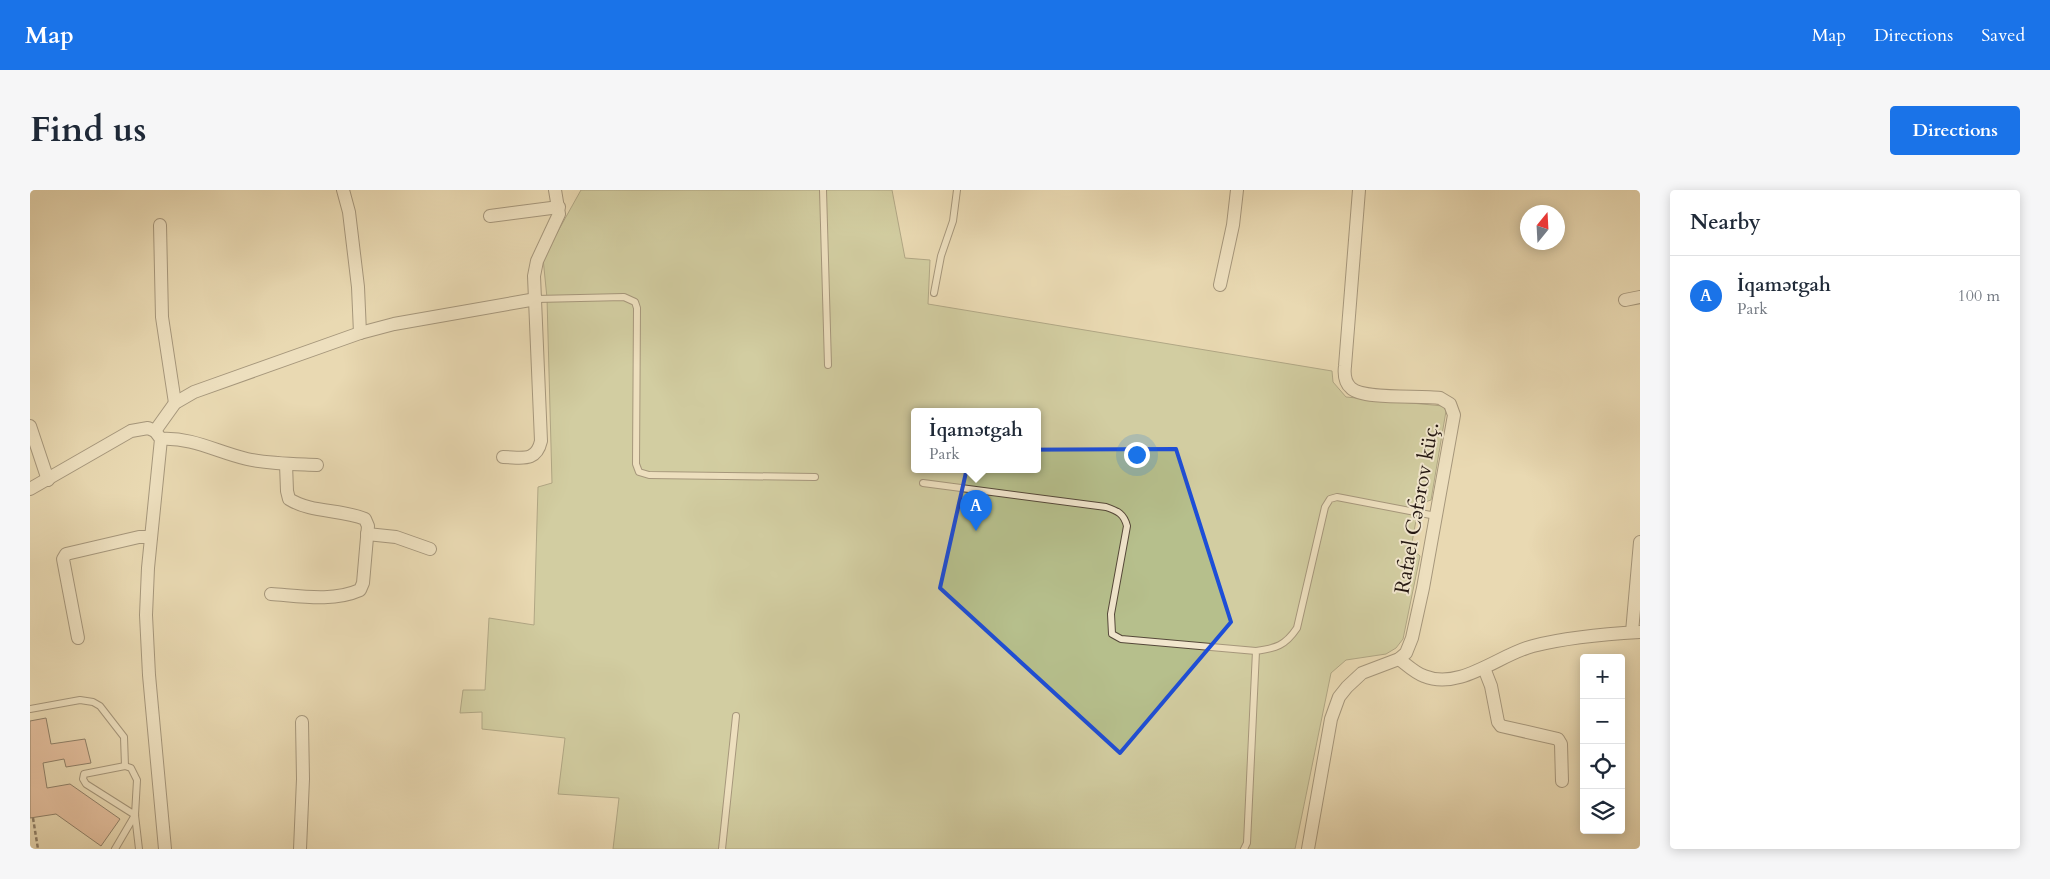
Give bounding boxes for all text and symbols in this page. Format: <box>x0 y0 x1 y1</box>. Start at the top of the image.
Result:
text: Map <box>25 19 74 52</box>
text: Map <box>1812 23 1846 48</box>
text: Directions <box>1874 23 1953 48</box>
text: Saved <box>1981 23 2025 48</box>
text: Find us <box>30 106 146 154</box>
button: Directions <box>1890 106 2020 155</box>
north arrow <box>1520 205 1565 250</box>
text: Nearby <box>1690 208 1761 237</box>
text: İqamətgah <box>1737 272 1831 298</box>
text: A <box>1700 285 1712 307</box>
text: 100 m <box>1958 285 2000 307</box>
text: Park <box>1737 298 1768 320</box>
popup <box>911 408 1041 473</box>
text: İqamətgah <box>929 417 1023 443</box>
street label: Rafael Cəfərov küç. <box>1388 420 1446 596</box>
your location <box>1124 442 1150 468</box>
text: Park <box>929 443 960 465</box>
pin: A <box>960 490 992 531</box>
map controls <box>1580 654 1625 834</box>
button: + <box>1580 654 1625 699</box>
button: − <box>1580 699 1625 744</box>
button: locate <box>1580 744 1625 789</box>
button: layers <box>1580 789 1625 834</box>

